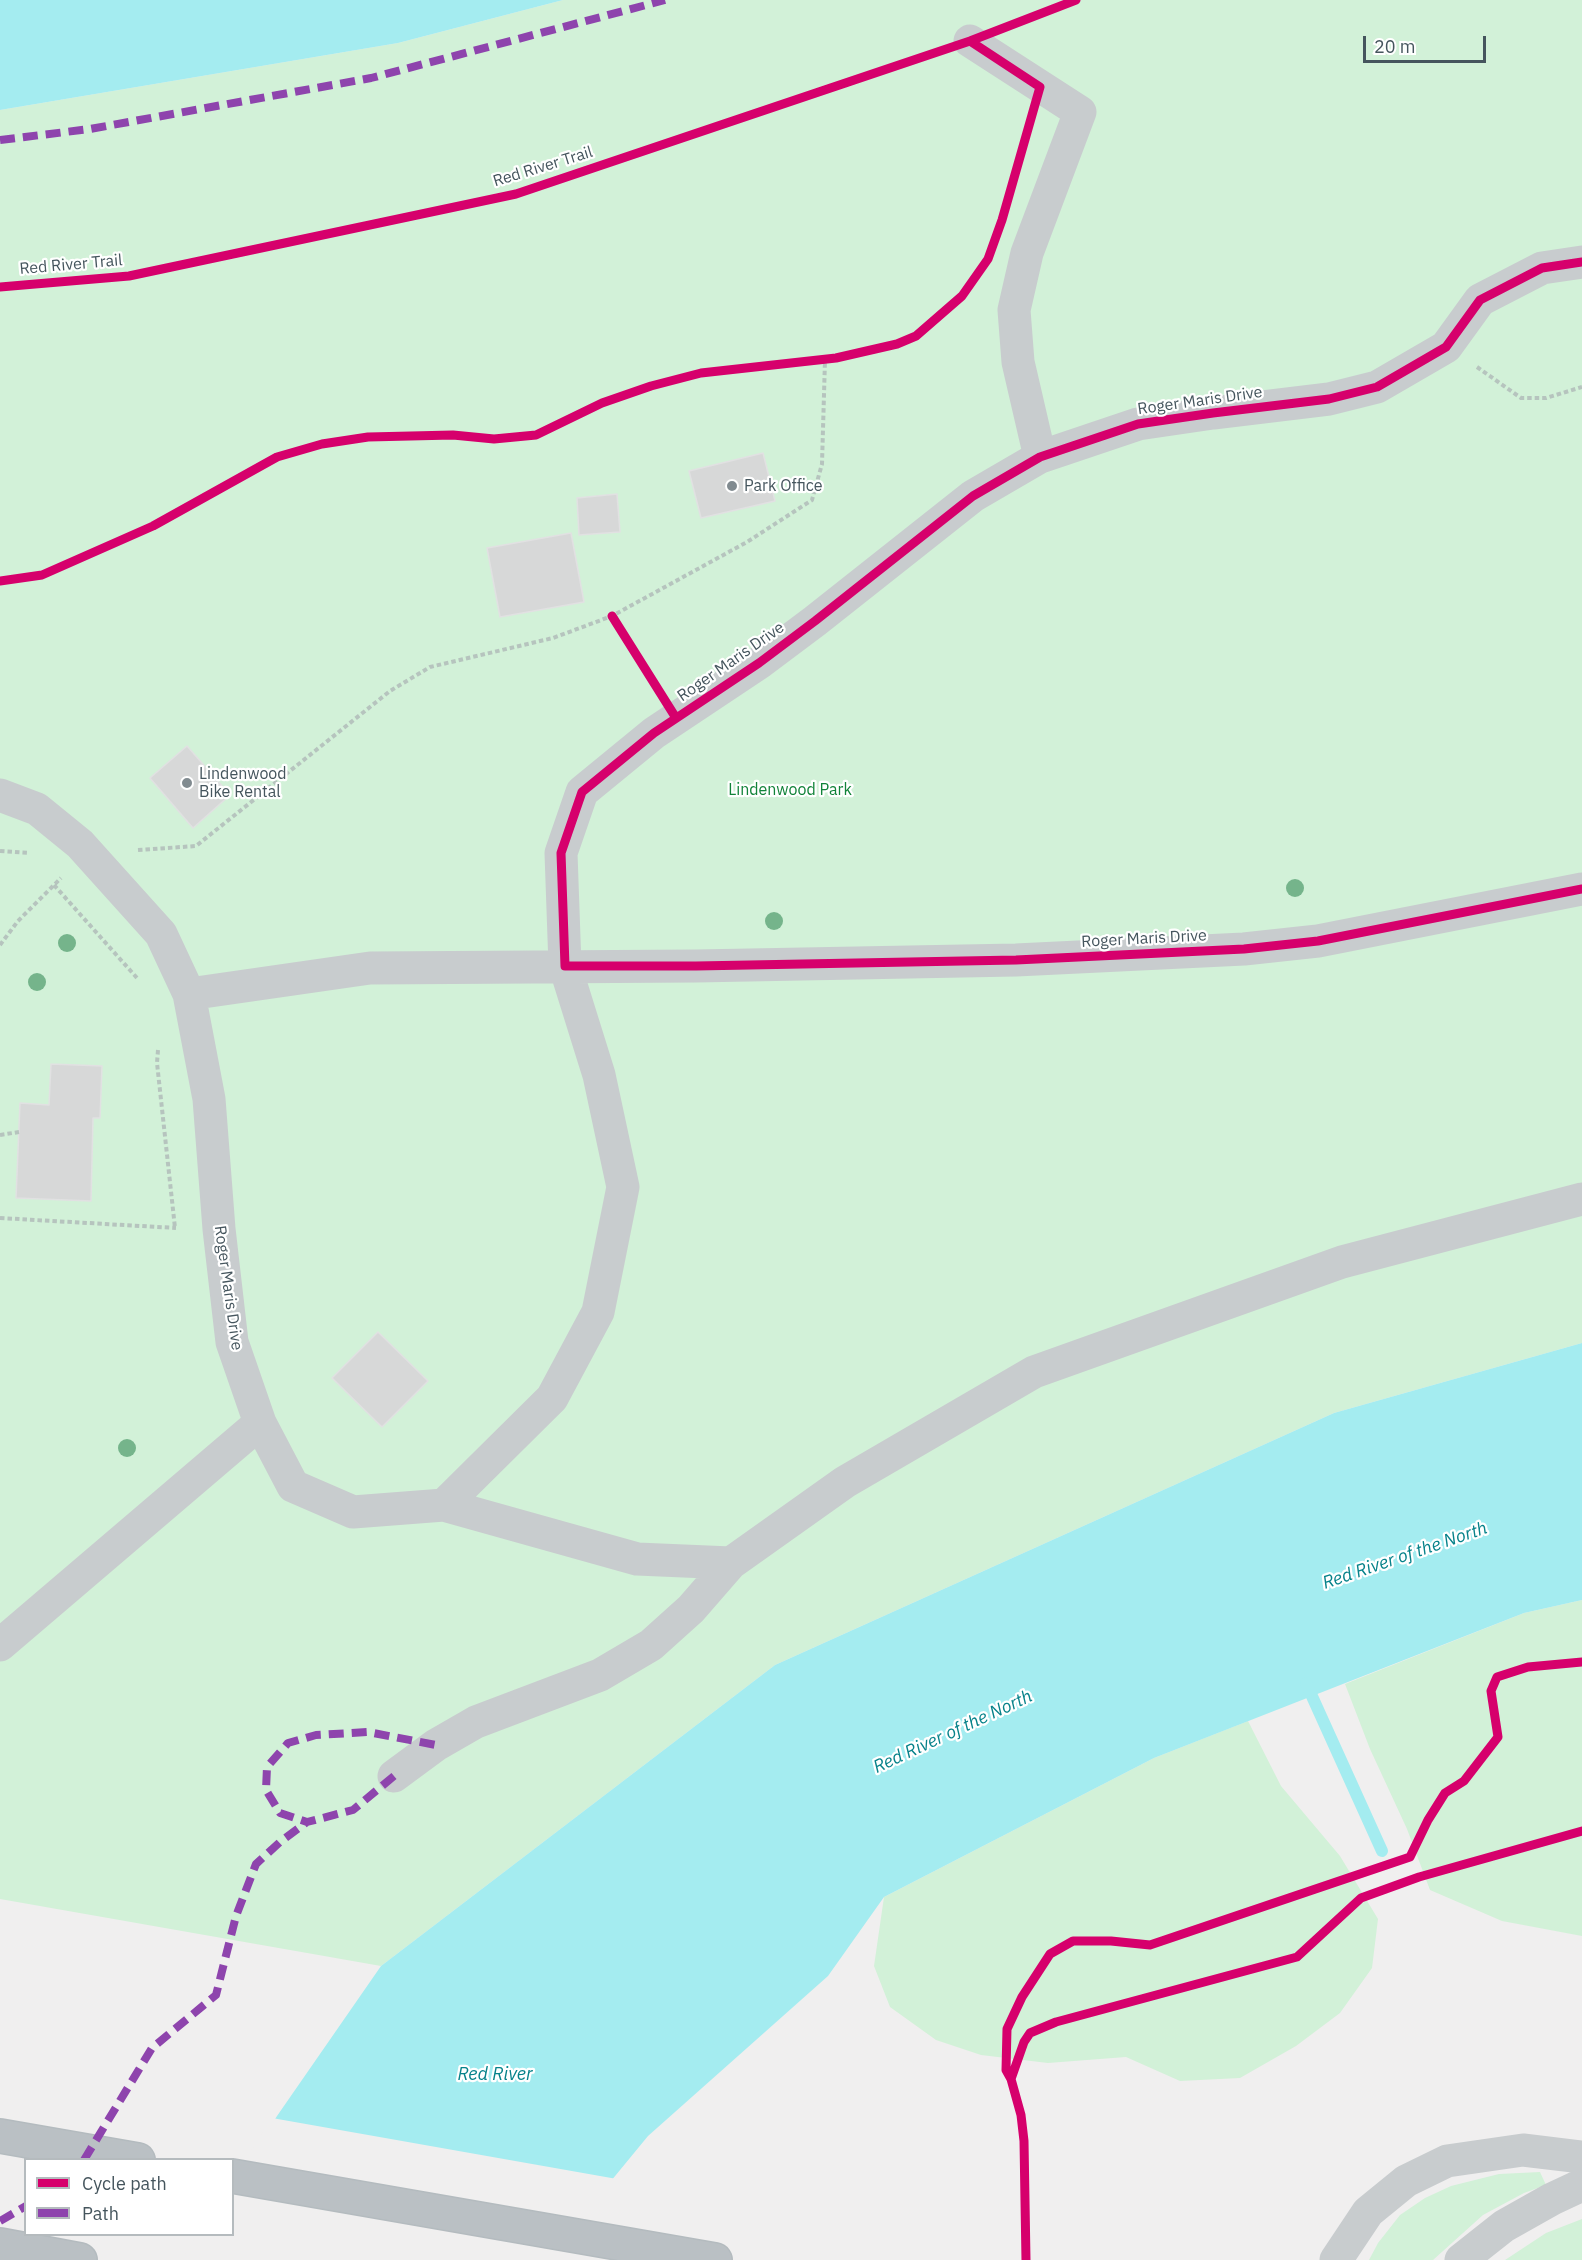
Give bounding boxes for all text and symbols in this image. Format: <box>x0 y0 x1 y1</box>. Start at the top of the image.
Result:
scale bar <box>1366 24 1489 62</box>
text: 20 m <box>1374 35 1416 58</box>
street label: Red River Trail <box>491 143 595 191</box>
street label: Red River Trail <box>19 251 123 279</box>
street label: Roger Maris Drive <box>1136 383 1264 419</box>
place label: Park Office <box>744 476 822 496</box>
marker: Park Office <box>725 479 739 493</box>
street label: Roger Maris Drive <box>674 618 788 706</box>
place label: Lindenwood Bike Rental <box>199 764 287 802</box>
marker: Lindenwood Bike Rental <box>180 776 194 790</box>
park label: Lindenwood Park <box>728 780 852 800</box>
street label: Roger Maris Drive <box>1081 926 1207 952</box>
street label: Roger Maris Drive <box>210 1224 246 1352</box>
water label: Red River of the North <box>1320 1518 1490 1594</box>
water label: Red River of the North <box>870 1686 1036 1778</box>
water label: Red River <box>458 2064 532 2086</box>
legend <box>24 2158 234 2236</box>
text: Cycle path <box>82 2172 167 2195</box>
text: Path <box>82 2202 119 2225</box>

